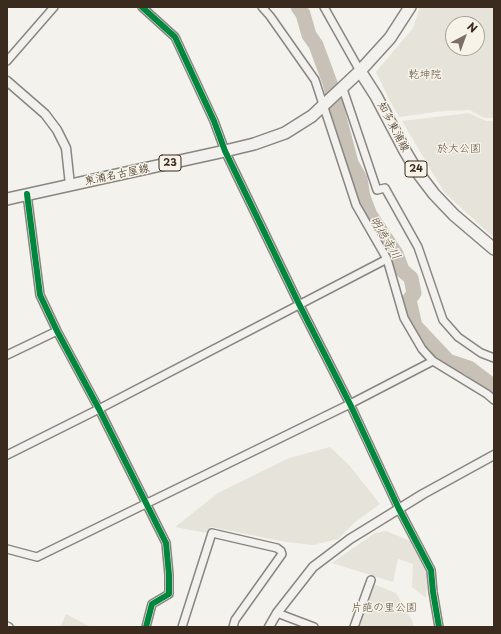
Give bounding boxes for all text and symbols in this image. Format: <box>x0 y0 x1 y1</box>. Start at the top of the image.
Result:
north arrow <box>445 16 485 56</box>
text: N <box>464 18 481 37</box>
park label: 乾坤院 <box>409 68 441 82</box>
street label: 知多東浦線 <box>374 100 412 154</box>
park label: 於大公園 <box>437 142 481 156</box>
road number: 23 <box>159 155 181 171</box>
road number: 24 <box>405 161 427 177</box>
street label: 東浦名古屋線 <box>83 162 151 188</box>
water label: 明徳寺川 <box>366 214 404 262</box>
park label: 片葩の里公園 <box>351 601 417 615</box>

